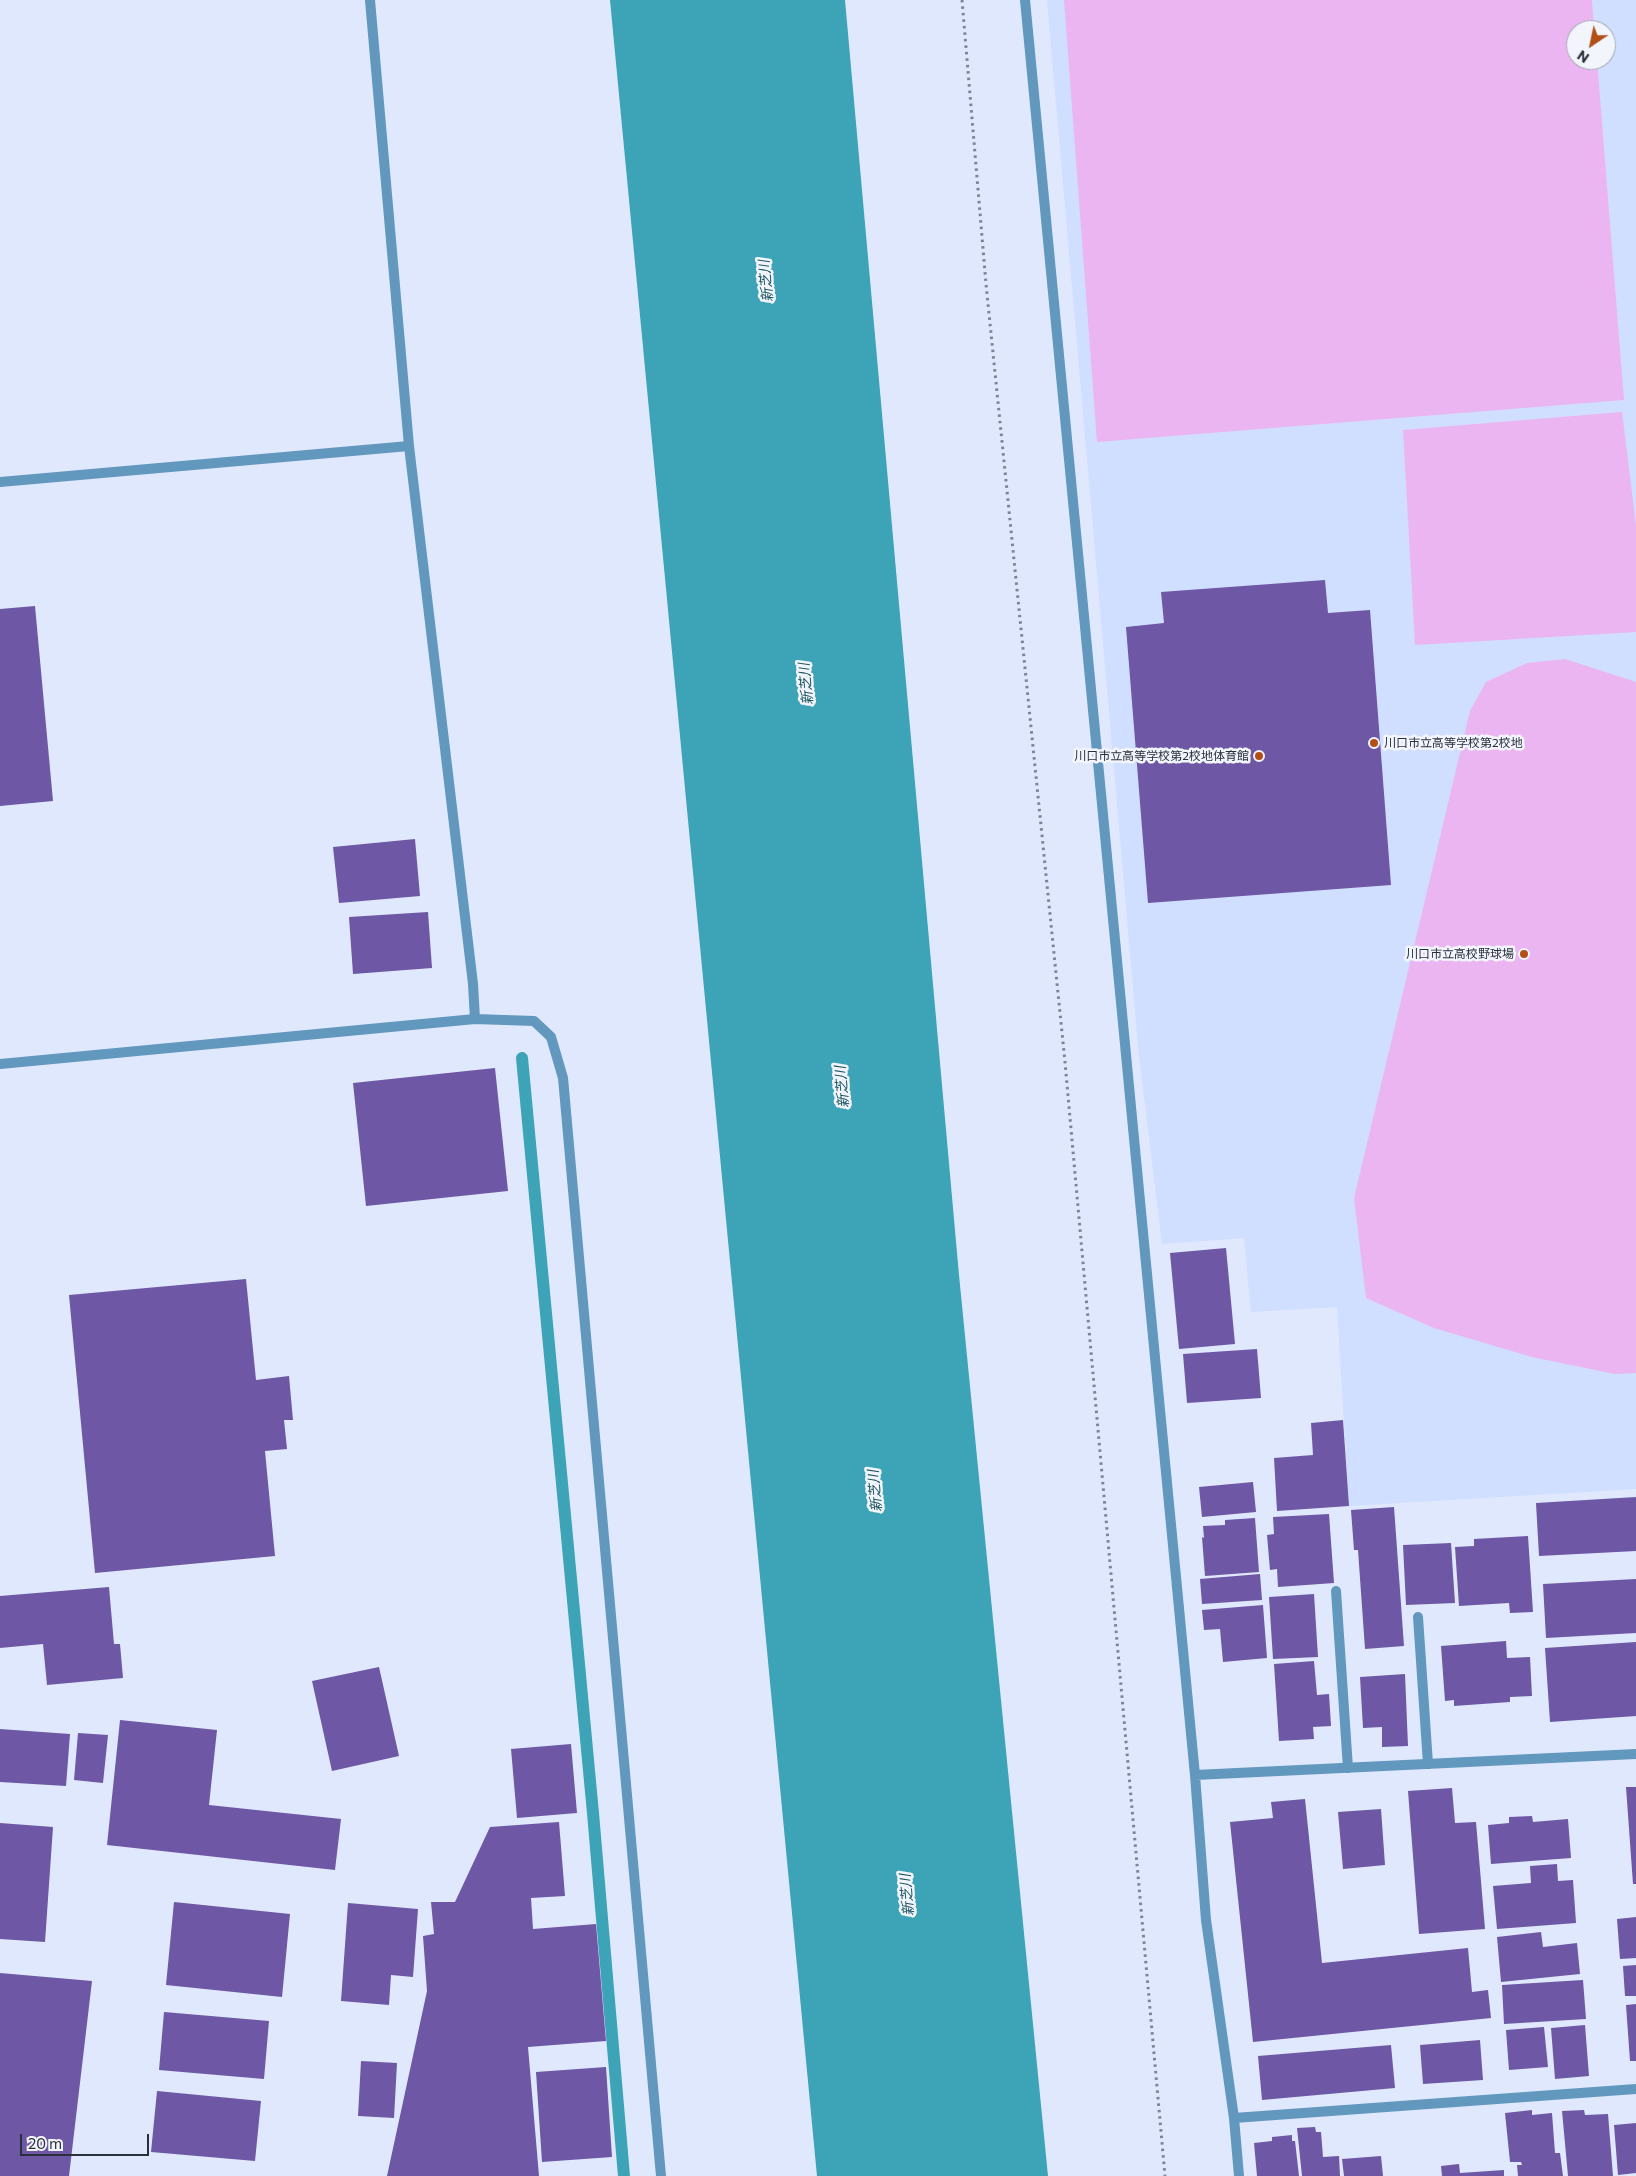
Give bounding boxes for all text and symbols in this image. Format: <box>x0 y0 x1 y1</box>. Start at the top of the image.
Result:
north arrow <box>1566 20 1616 70</box>
text: N <box>1574 47 1592 67</box>
water label: 新芝川 <box>755 259 777 303</box>
water label: 新芝川 <box>795 662 817 706</box>
place label: 川口市立高等学校第2校地 <box>1384 736 1523 750</box>
marker: 川口市立高等学校第2校地 <box>1368 737 1380 749</box>
place label: 川口市立高等学校第2校地体育館 <box>1074 749 1249 763</box>
marker: 川口市立高等学校第2校地体育館 <box>1253 750 1265 762</box>
place label: 川口市立高校野球場 <box>1406 947 1514 961</box>
marker: 川口市立高校野球場 <box>1518 948 1530 960</box>
water label: 新芝川 <box>832 1065 852 1109</box>
water label: 新芝川 <box>865 1469 885 1513</box>
water label: 新芝川 <box>897 1873 917 1917</box>
scale bar <box>22 2124 151 2156</box>
text: 20 m <box>28 2134 62 2152</box>

